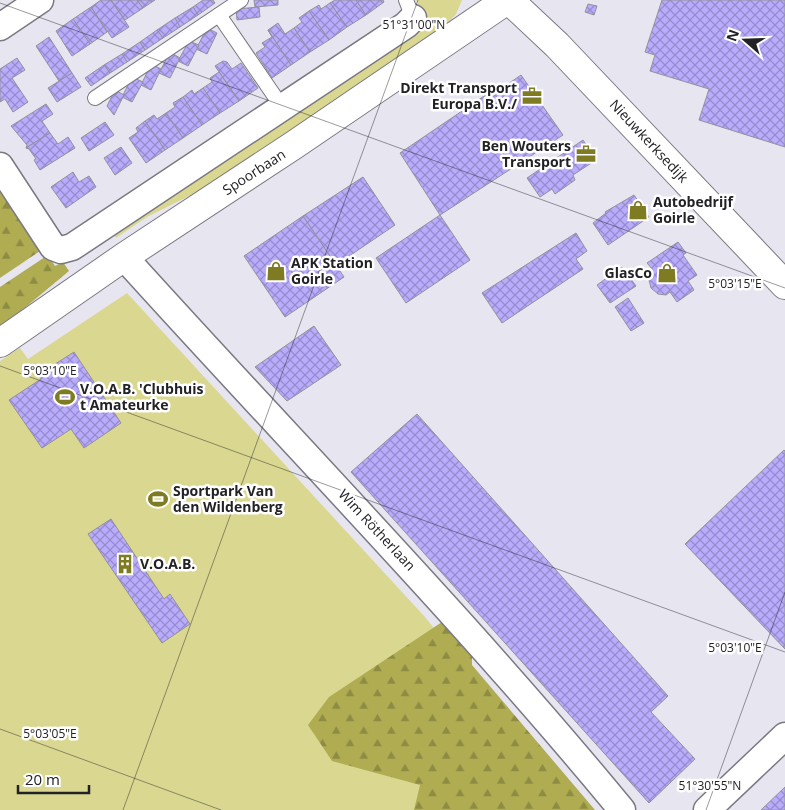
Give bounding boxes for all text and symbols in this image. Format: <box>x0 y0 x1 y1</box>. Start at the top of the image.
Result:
north arrow <box>720 15 770 65</box>
text: 51°31'00"N <box>383 16 445 33</box>
text: N <box>721 27 743 44</box>
place label: Direkt Transport Europa B.V./ <box>400 78 517 113</box>
office icon: Direkt Transport Europa B.V./ <box>521 85 543 107</box>
street label: Nieuwkerksedijk <box>606 95 693 187</box>
place label: Ben Wouters Transport <box>481 136 571 171</box>
office icon: Ben Wouters Transport <box>575 143 597 165</box>
street label: Spoorbaan <box>219 144 289 199</box>
place label: Autobedrijf Goirle <box>653 192 734 227</box>
shop icon: Autobedrijf Goirle <box>627 199 649 221</box>
place label: APK Station Goirle <box>291 253 373 288</box>
shop icon: APK Station Goirle <box>265 260 287 282</box>
shop icon: GlasCo <box>656 262 678 284</box>
place label: GlasCo <box>605 263 652 282</box>
text: 5°03'15"E <box>708 275 762 292</box>
text: 5°03'10"E <box>23 362 77 379</box>
place label: V.O.A.B. 'Clubhuis t Amateurke <box>80 379 204 414</box>
sports icon: V.O.A.B. 'Clubhuis t Amateurke <box>54 386 76 408</box>
place label: Sportpark Van den Wildenberg <box>173 481 283 516</box>
street label: Wim Rötherlaan <box>335 485 420 575</box>
sports icon: Sportpark Van den Wildenberg <box>147 488 169 510</box>
building icon: V.O.A.B. <box>114 553 136 575</box>
place label: V.O.A.B. <box>140 554 195 573</box>
text: 5°03'10"E <box>708 639 762 656</box>
text: 5°03'05"E <box>23 725 77 742</box>
scale bar <box>18 762 89 794</box>
text: 20 m <box>25 769 60 789</box>
text: 51°30'55"N <box>679 777 741 794</box>

